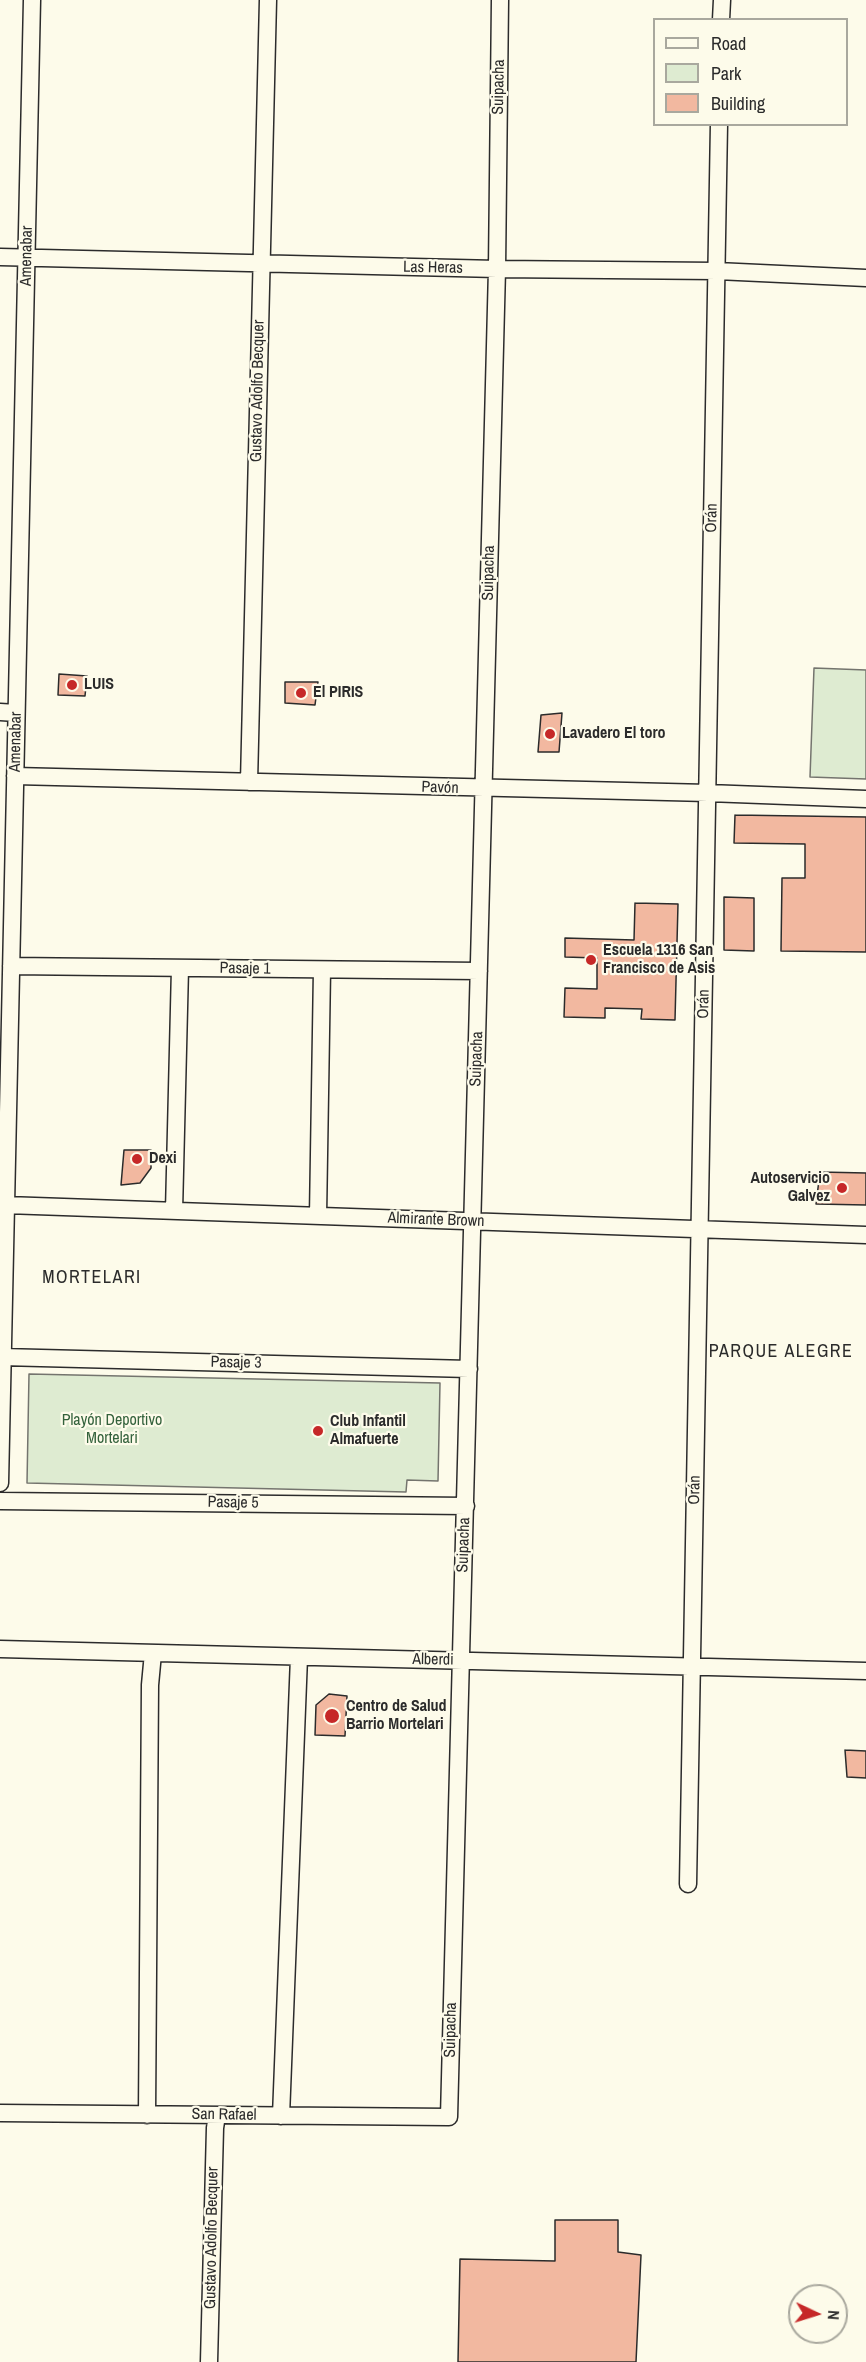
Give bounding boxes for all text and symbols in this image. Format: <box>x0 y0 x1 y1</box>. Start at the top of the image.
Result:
legend <box>653 18 848 126</box>
text: Road <box>711 31 746 56</box>
street label: Suipacha <box>489 59 509 115</box>
text: Park <box>711 61 741 86</box>
text: Building <box>711 91 765 116</box>
street label: Amenabar <box>17 226 37 286</box>
street label: Las Heras <box>403 258 463 278</box>
street label: Gustavo Adolfo Becquer <box>247 320 269 462</box>
street label: Orán <box>702 503 722 533</box>
street label: Suipacha <box>479 545 499 601</box>
place label: LUIS <box>84 675 114 695</box>
marker: LUIS <box>65 678 79 692</box>
place label: El PIRIS <box>313 683 363 703</box>
marker: El PIRIS <box>294 686 308 700</box>
street label: Amenabar <box>6 712 26 772</box>
place label: Lavadero El toro <box>562 724 666 744</box>
marker: Lavadero El toro <box>543 727 557 741</box>
street label: Pavón <box>421 778 459 798</box>
place label: Escuela 1316 San Francisco de Asis <box>603 941 715 979</box>
marker: Escuela 1316 San Francisco de Asis <box>584 953 598 967</box>
street label: Pasaje 1 <box>219 959 271 979</box>
street label: Orán <box>694 989 714 1019</box>
street label: Suipacha <box>466 1031 488 1087</box>
place label: Dexi <box>149 1149 177 1169</box>
marker: Dexi <box>130 1152 144 1166</box>
place label: Autoservicio Galvez <box>751 1169 830 1207</box>
marker: Autoservicio Galvez <box>835 1181 849 1195</box>
street label: Almirante Brown <box>387 1209 485 1231</box>
district label: MORTELARI <box>42 1267 142 1289</box>
district label: PARQUE ALEGRE <box>709 1341 853 1363</box>
street label: Pasaje 3 <box>210 1353 262 1373</box>
park label: Playón Deportivo Mortelari <box>62 1411 162 1449</box>
place label: Club Infantil Almafuerte <box>330 1412 406 1450</box>
marker: Club Infantil Almafuerte <box>311 1424 325 1438</box>
street label: Orán <box>685 1475 705 1505</box>
street label: Pasaje 5 <box>207 1493 259 1513</box>
street label: Suipacha <box>453 1517 475 1573</box>
street label: Alberdi <box>412 1650 454 1670</box>
place label: Centro de Salud Barrio Mortelari <box>346 1697 447 1735</box>
marker: Centro de Salud Barrio Mortelari <box>323 1707 341 1725</box>
street label: Suipacha <box>441 2002 461 2058</box>
street label: San Rafael <box>191 2105 257 2125</box>
street label: Gustavo Adolfo Becquer <box>201 2167 223 2309</box>
north arrow <box>788 2284 848 2344</box>
text: N <box>823 2310 845 2321</box>

